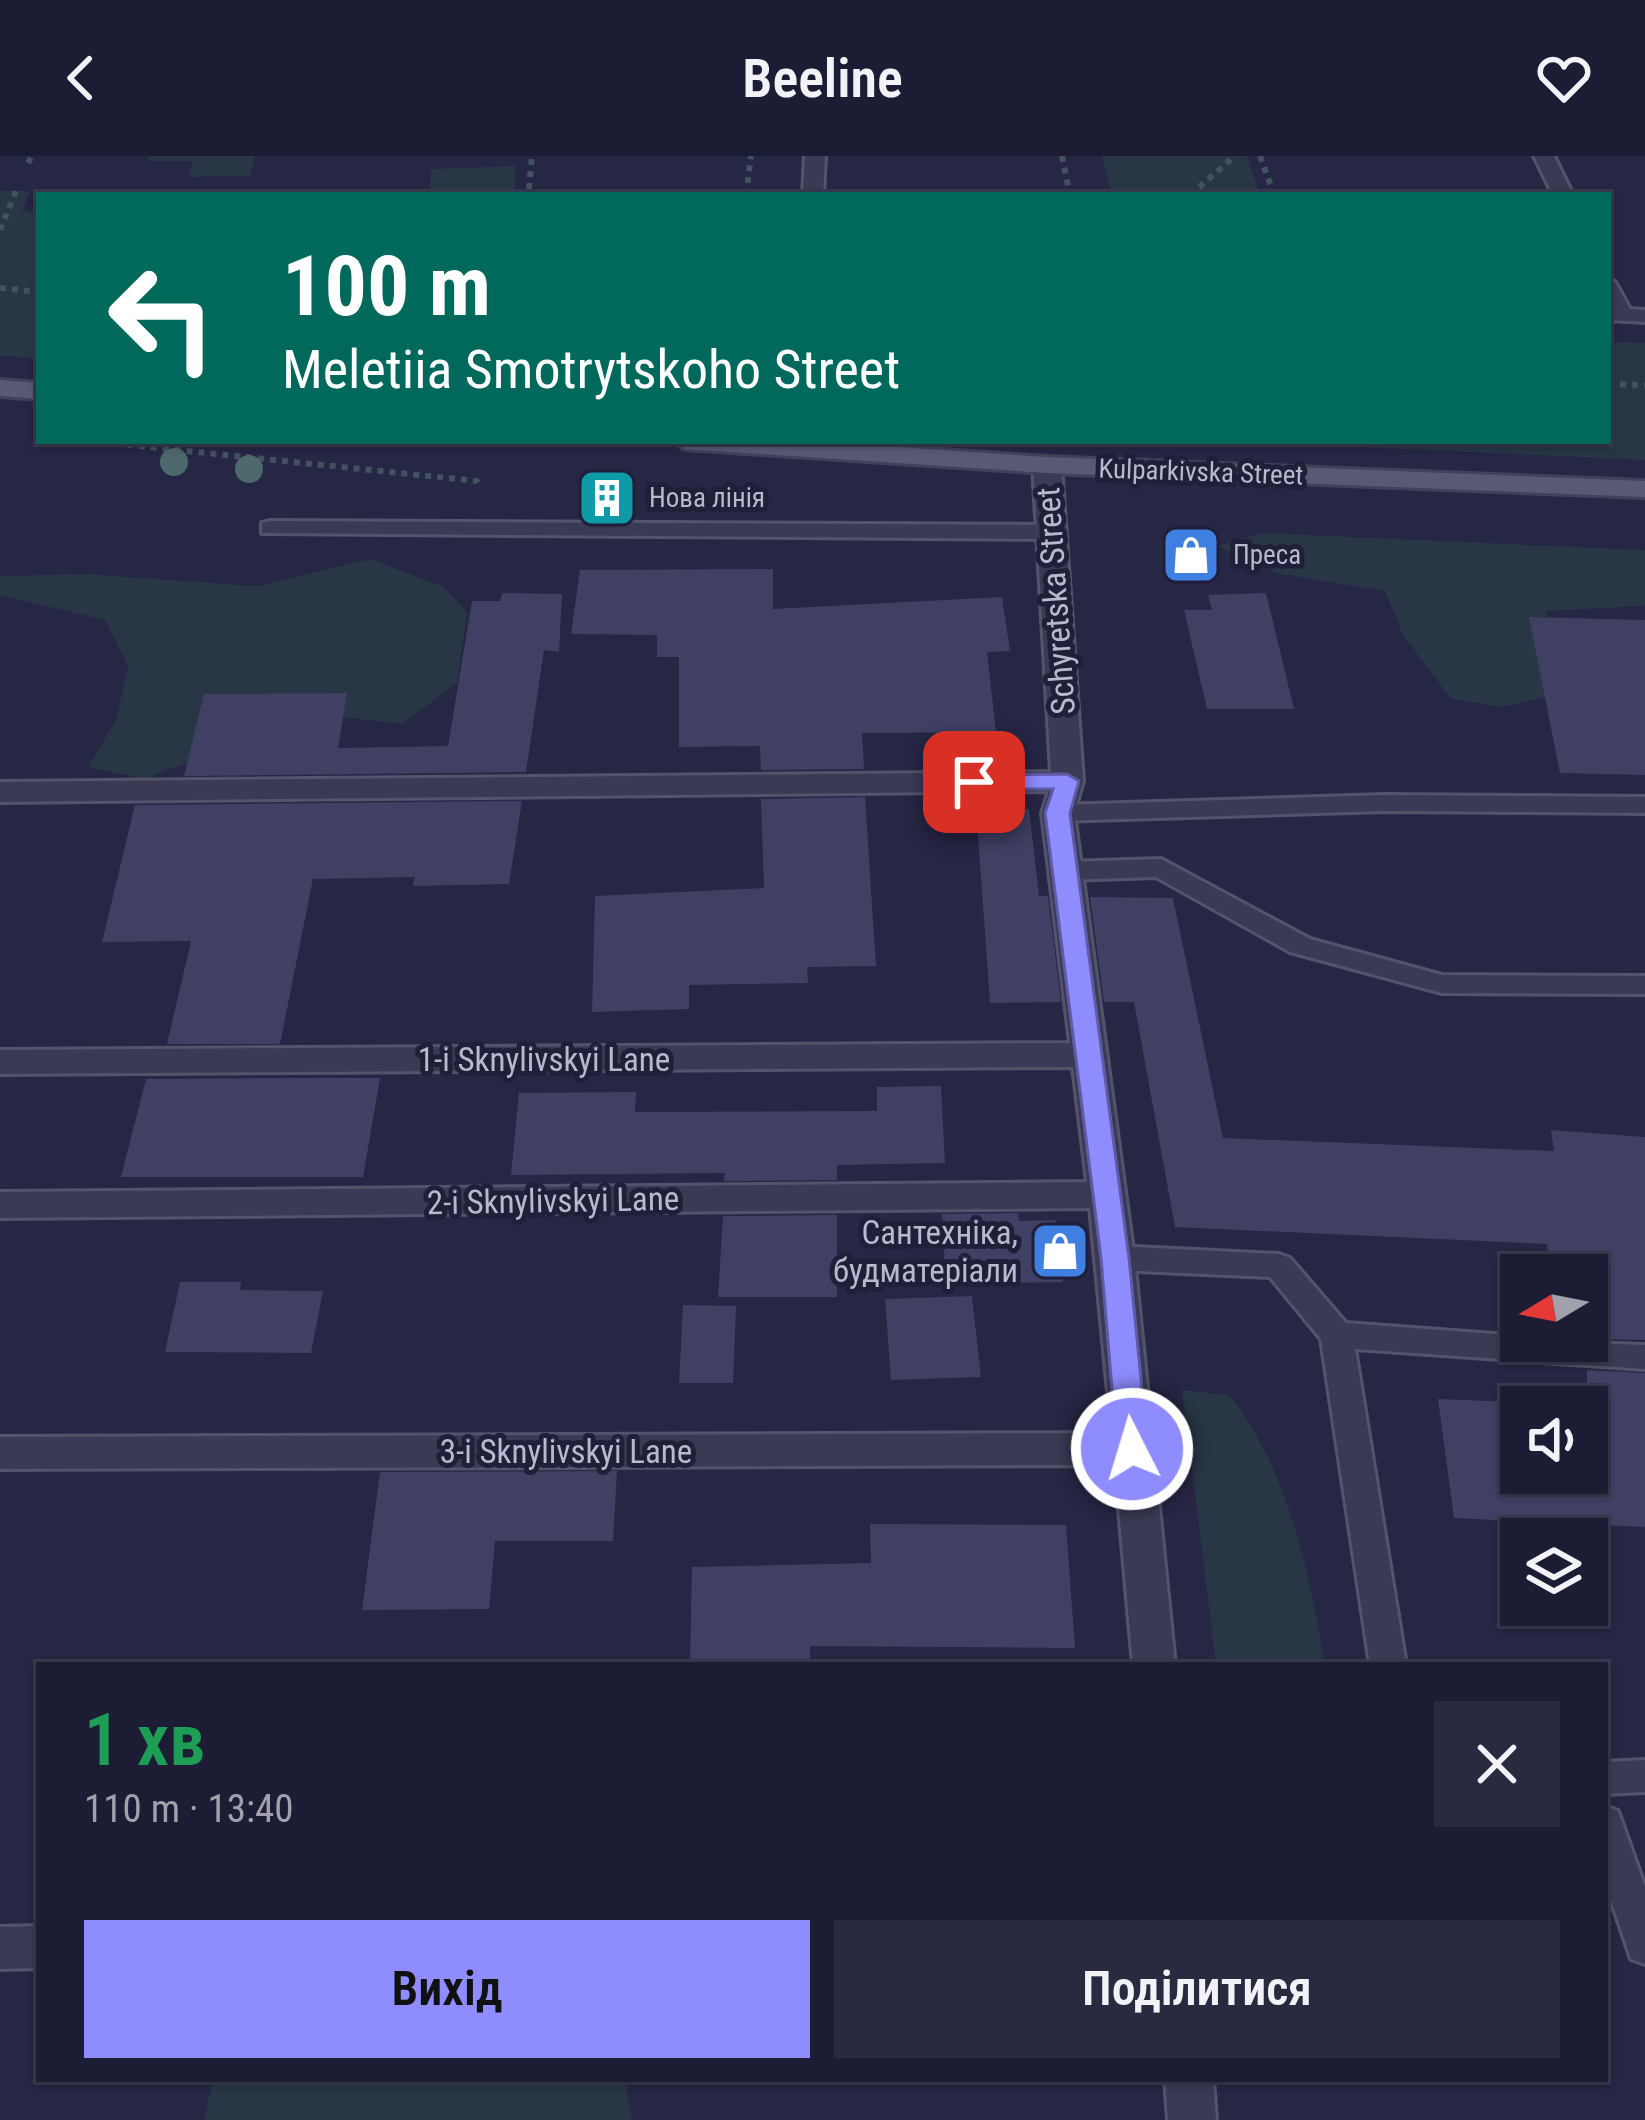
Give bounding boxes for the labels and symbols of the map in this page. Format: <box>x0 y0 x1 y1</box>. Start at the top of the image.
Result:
street label: Kulparkivska Street <box>1098 452 1304 492</box>
building icon: Нова лінія <box>576 467 638 529</box>
place label: Нова лінія <box>649 482 765 514</box>
street label: Schyretska Street <box>1028 486 1083 716</box>
shop icon: Преса <box>1160 524 1222 586</box>
place label: Преса <box>1233 539 1301 571</box>
pin <box>923 731 1025 833</box>
street label: 1-i Sknylivskyi Lane <box>418 1040 670 1079</box>
street label: 2-i Sknylivskyi Lane <box>427 1179 680 1222</box>
place label: Сантехніка, будматеріали <box>833 1213 1018 1290</box>
shop icon: Сантехніка, будматеріали <box>1029 1220 1091 1282</box>
north arrow <box>1500 1254 1608 1362</box>
position arrow <box>1069 1386 1195 1512</box>
street label: 3-i Sknylivskyi Lane <box>440 1432 692 1471</box>

